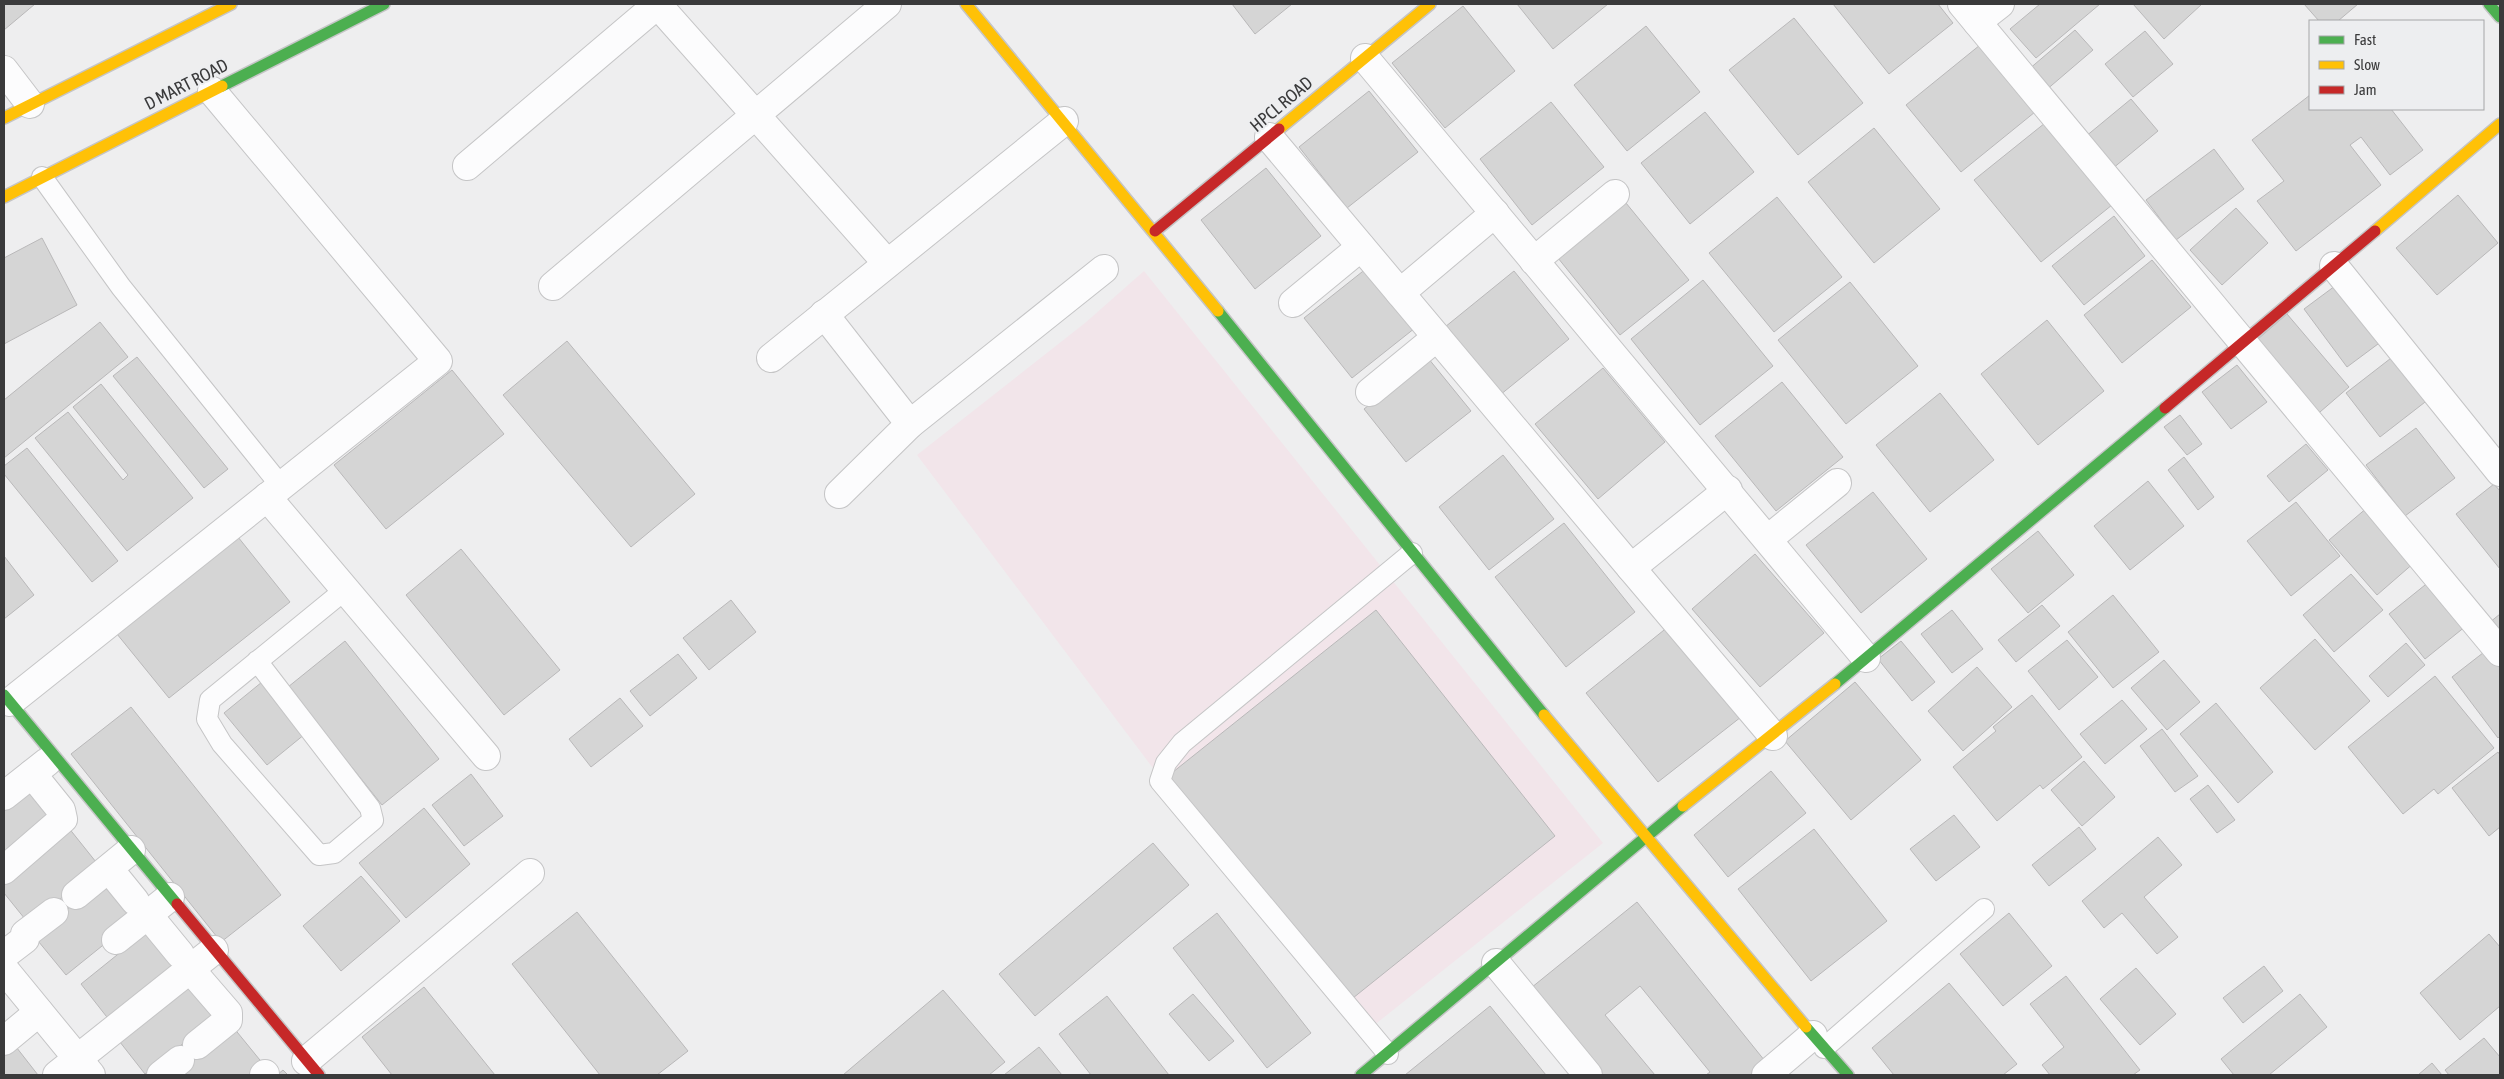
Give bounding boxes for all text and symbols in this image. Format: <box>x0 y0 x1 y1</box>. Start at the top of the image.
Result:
legend <box>2309 20 2484 110</box>
text: Fast <box>2354 31 2376 48</box>
street label: D MART ROAD <box>141 54 231 114</box>
text: Slow <box>2354 56 2380 73</box>
street label: HPCL ROAD <box>1246 72 1316 136</box>
text: Jam <box>2354 81 2377 98</box>

